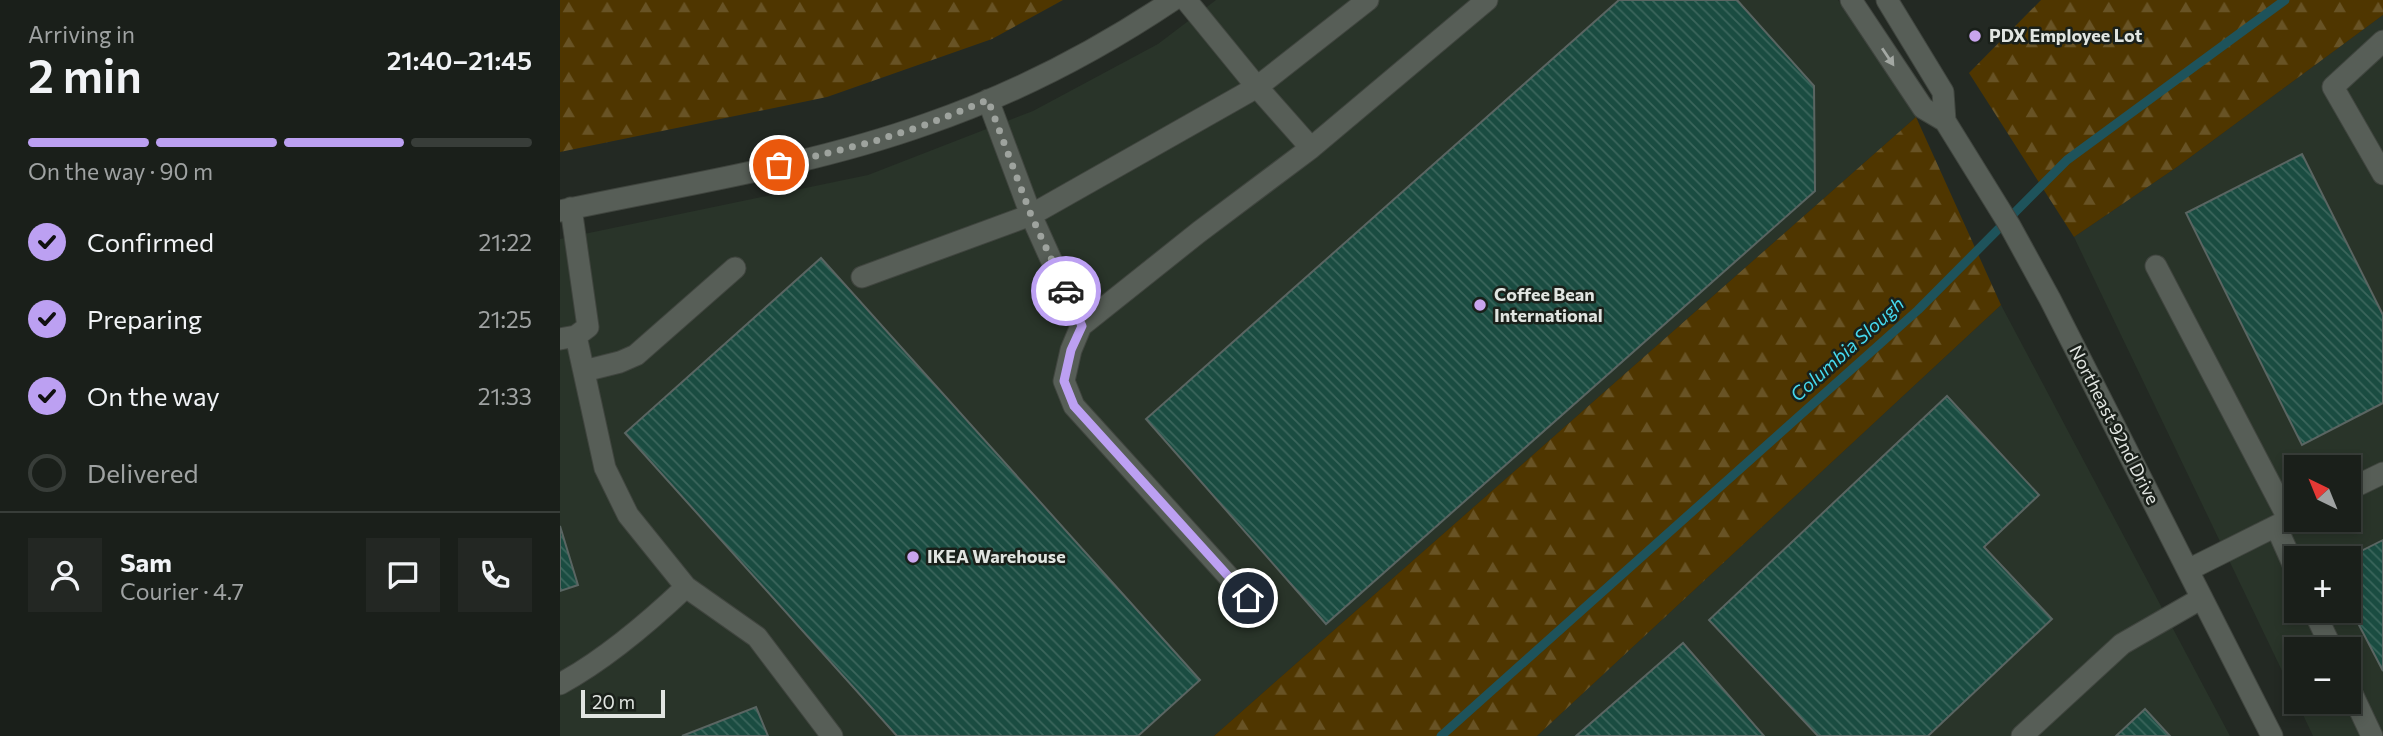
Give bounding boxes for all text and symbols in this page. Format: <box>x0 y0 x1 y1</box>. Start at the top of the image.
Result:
text: Arriving in <box>28 20 135 48</box>
place label: PDX Employee Lot <box>1989 24 2143 46</box>
marker: PDX Employee Lot <box>1967 28 1983 44</box>
text: 21:40–21:45 <box>387 44 532 75</box>
text: 2 min <box>28 46 142 102</box>
one-way arrow <box>1882 47 1895 67</box>
pin <box>749 135 809 195</box>
icon: bag <box>760 146 798 184</box>
text: On the way · 90 m <box>28 157 213 185</box>
icon: check <box>28 223 66 261</box>
text: Confirmed <box>87 226 214 257</box>
text: 21:22 <box>478 228 532 256</box>
courier <box>1031 256 1101 326</box>
icon: car <box>1047 272 1085 310</box>
place label: Coffee Bean International <box>1494 283 1603 326</box>
water label: Columbia Slough <box>1785 291 1908 406</box>
marker: Coffee Bean International <box>1472 297 1488 313</box>
icon: check <box>28 300 66 338</box>
text: Preparing <box>87 303 202 334</box>
text: 21:25 <box>478 305 532 333</box>
street label: Northeast 92nd Drive <box>2065 341 2165 508</box>
icon: check <box>28 377 66 415</box>
text: On the way <box>87 380 220 411</box>
text: 21:33 <box>478 382 532 410</box>
north arrow <box>2284 455 2361 532</box>
map controls <box>2284 455 2361 714</box>
text: Delivered <box>87 457 198 488</box>
button: person <box>28 538 102 612</box>
button: chat <box>366 538 440 612</box>
button: phone <box>458 538 532 612</box>
place label: IKEA Warehouse <box>927 545 1066 567</box>
text: Sam <box>120 546 172 577</box>
button: + <box>2284 546 2361 623</box>
marker: IKEA Warehouse <box>905 549 921 565</box>
pin <box>1218 568 1278 628</box>
text: Courier · 4.7 <box>120 577 244 605</box>
icon: home <box>1229 579 1267 617</box>
button: − <box>2284 637 2361 714</box>
scale bar <box>581 687 665 719</box>
text: 20 m <box>592 690 635 713</box>

